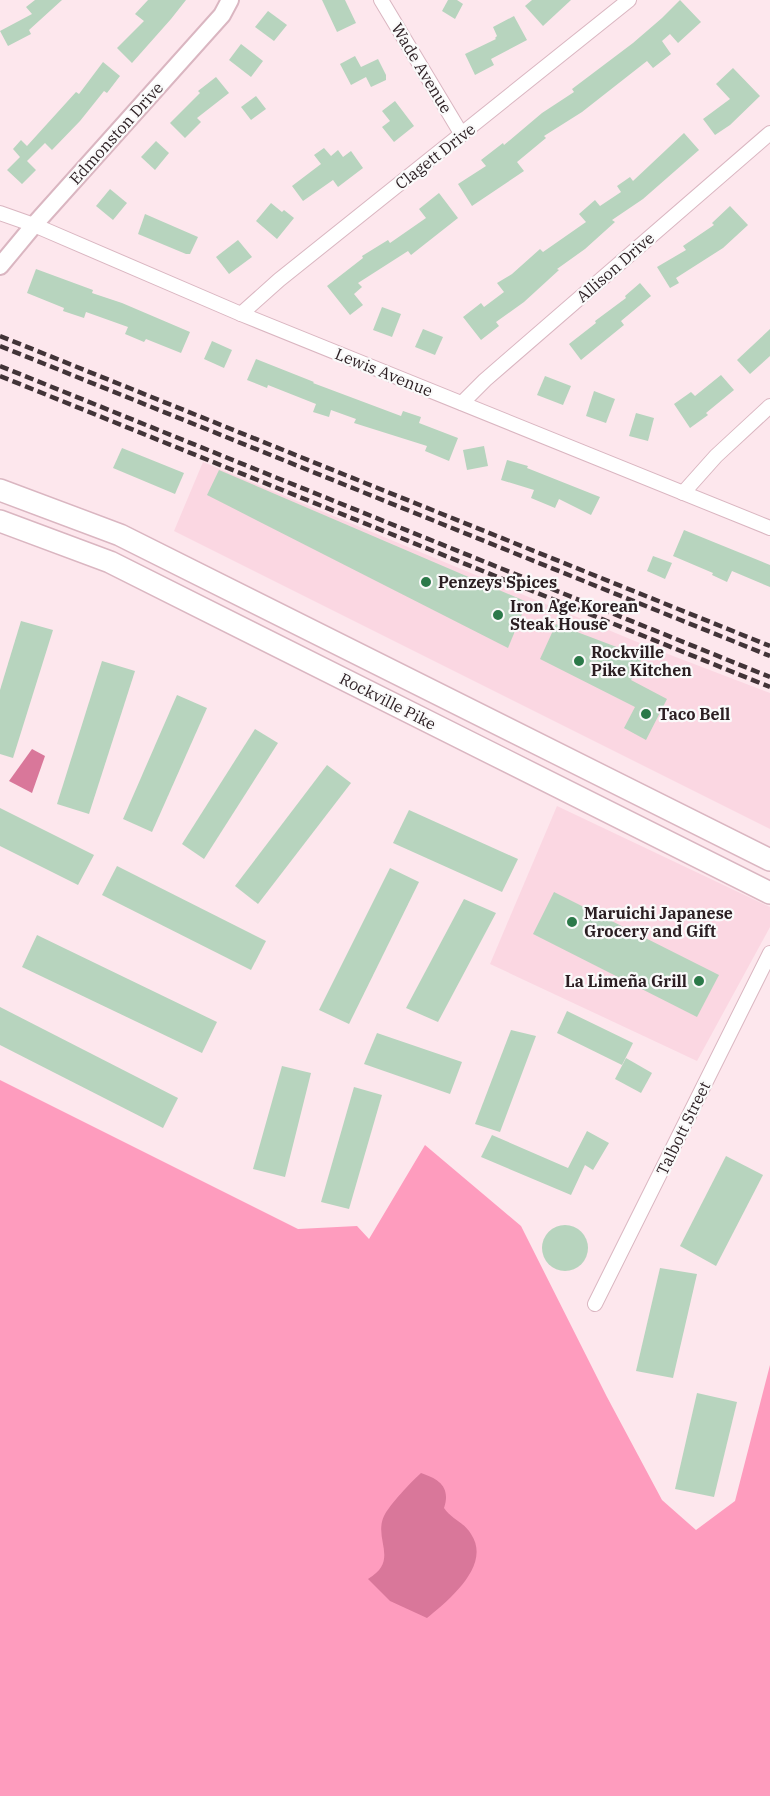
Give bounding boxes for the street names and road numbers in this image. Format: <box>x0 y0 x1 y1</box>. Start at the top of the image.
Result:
street label: Wade Avenue <box>387 19 457 117</box>
street label: Edmonston Drive <box>65 78 167 188</box>
street label: Clagett Drive <box>391 118 479 194</box>
street label: Allison Drive <box>572 228 658 306</box>
street label: Lewis Avenue <box>332 343 436 401</box>
street label: Rockville Pike <box>336 668 440 734</box>
street label: Talbott Street <box>652 1078 714 1178</box>

